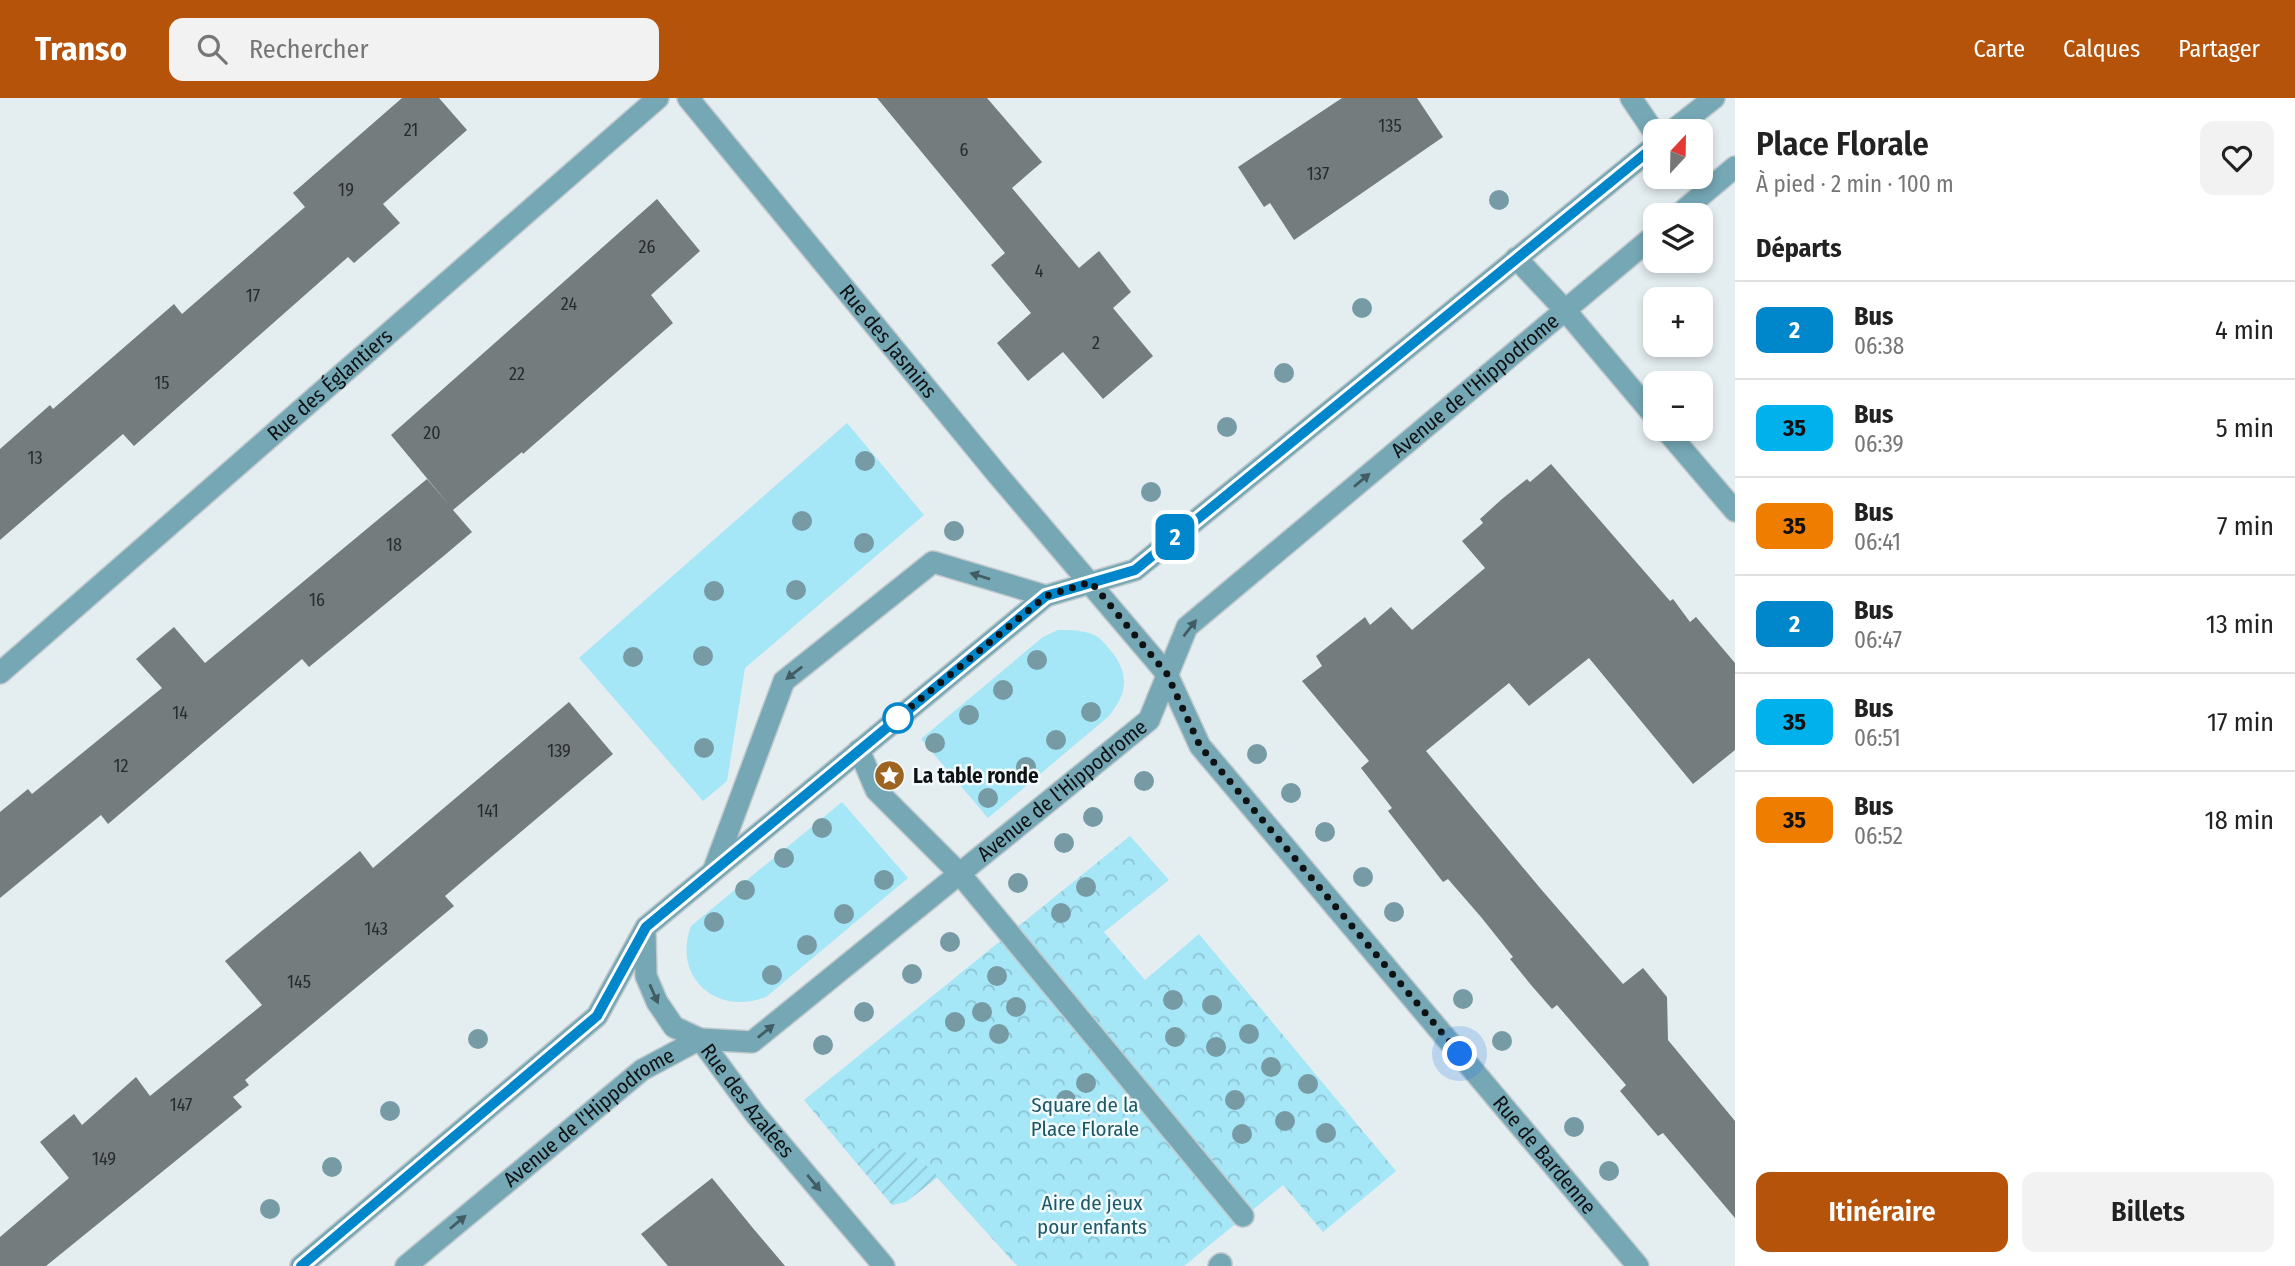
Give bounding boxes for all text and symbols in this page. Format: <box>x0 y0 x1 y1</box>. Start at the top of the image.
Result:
search box <box>169 18 659 81</box>
text: Transo <box>35 29 127 69</box>
icon: search <box>193 30 231 68</box>
text: Rechercher <box>249 34 368 65</box>
text: Carte <box>1974 35 2025 63</box>
text: Calques <box>2063 35 2140 63</box>
text: Partager <box>2178 35 2260 63</box>
house number: 135 <box>1378 115 1402 137</box>
house number: 21 <box>404 119 418 141</box>
north arrow <box>1643 119 1713 189</box>
map controls <box>1643 119 1713 441</box>
button: heart <box>2200 121 2274 195</box>
text: Place Florale <box>1756 124 1929 164</box>
house number: 6 <box>960 139 969 161</box>
house number: 137 <box>1307 163 1329 185</box>
text: À pied · 2 min · 100 m <box>1756 170 1954 198</box>
house number: 19 <box>338 179 354 201</box>
button: layers <box>1643 203 1713 273</box>
text: Départs <box>1756 233 1842 264</box>
house number: 26 <box>639 236 656 258</box>
house number: 4 <box>1035 260 1044 282</box>
street label: Rue des Jasmins <box>834 279 942 404</box>
house number: 17 <box>246 285 260 307</box>
button: + <box>1643 287 1713 357</box>
house number: 24 <box>561 293 577 315</box>
text: Bus <box>1854 301 1893 332</box>
street label: Avenue de l'Hippodrome <box>1386 308 1564 463</box>
text: 4 min <box>2215 315 2274 346</box>
text: 2 <box>1789 316 1800 344</box>
street label: Rue des Églantiers <box>262 323 398 447</box>
house number: 2 <box>1092 332 1100 354</box>
text: 06:38 <box>1854 332 1904 360</box>
house number: 22 <box>509 363 525 385</box>
button: − <box>1643 371 1713 441</box>
house number: 15 <box>154 372 170 394</box>
text: Bus <box>1854 399 1893 430</box>
text: 5 min <box>2216 413 2274 444</box>
text: 35 <box>1783 414 1806 442</box>
house number: 20 <box>423 422 441 444</box>
text: 06:39 <box>1854 430 1904 458</box>
house number: 13 <box>27 447 43 469</box>
one-way arrow <box>1354 473 1371 488</box>
text: Bus <box>1854 497 1893 528</box>
text: 7 min <box>2217 511 2274 542</box>
text: 35 <box>1783 512 1806 540</box>
line badge: 2 <box>1152 514 1198 560</box>
text: 2 <box>1169 523 1181 551</box>
text: 06:41 <box>1854 528 1901 556</box>
house number: 18 <box>386 534 402 556</box>
one-way arrow <box>970 571 991 581</box>
house number: 16 <box>309 589 325 611</box>
text: Bus <box>1854 595 1893 626</box>
text: 13 min <box>2206 609 2274 640</box>
text: 2 <box>1789 610 1800 638</box>
one-way arrow <box>1183 618 1197 637</box>
text: 06:47 <box>1854 626 1902 654</box>
one-way arrow <box>785 665 803 679</box>
text: Bus <box>1854 693 1893 724</box>
house number: 14 <box>172 702 188 724</box>
unlabelled marker <box>883 703 913 733</box>
text: 17 min <box>2207 707 2274 738</box>
text: 35 <box>1783 708 1806 736</box>
street label: Avenue de l'Hippodrome <box>972 714 1152 867</box>
text: 06:51 <box>1854 724 1901 752</box>
house number: 139 <box>547 740 571 762</box>
house number: 12 <box>114 755 129 777</box>
place icon: La table ronde <box>873 759 907 793</box>
place label: La table ronde <box>913 763 1039 789</box>
text: Bus <box>1854 791 1893 822</box>
house number: 141 <box>477 800 499 822</box>
text: 18 min <box>2205 805 2274 836</box>
text: 35 <box>1783 806 1806 834</box>
text: 06:52 <box>1854 822 1903 850</box>
house number: 143 <box>364 918 388 940</box>
house number: 145 <box>287 971 311 993</box>
one-way arrow <box>649 983 660 1004</box>
one-way arrow <box>758 1024 775 1039</box>
your location <box>1442 1036 1477 1071</box>
street label: Rue des Azalées <box>695 1039 800 1163</box>
street label: Avenue de l'Hippodrome <box>498 1042 679 1193</box>
street label: Rue de Bardenne <box>1487 1090 1602 1220</box>
park label: Square de la Place Florale <box>1031 1092 1139 1142</box>
house number: 147 <box>170 1094 192 1116</box>
house number: 149 <box>92 1148 116 1170</box>
button: Itinéraire <box>1756 1172 2008 1252</box>
button: Billets <box>2022 1172 2274 1252</box>
one-way arrow <box>806 1175 821 1192</box>
park label: Aire de jeux pour enfants <box>1037 1190 1147 1240</box>
one-way arrow <box>449 1215 467 1230</box>

